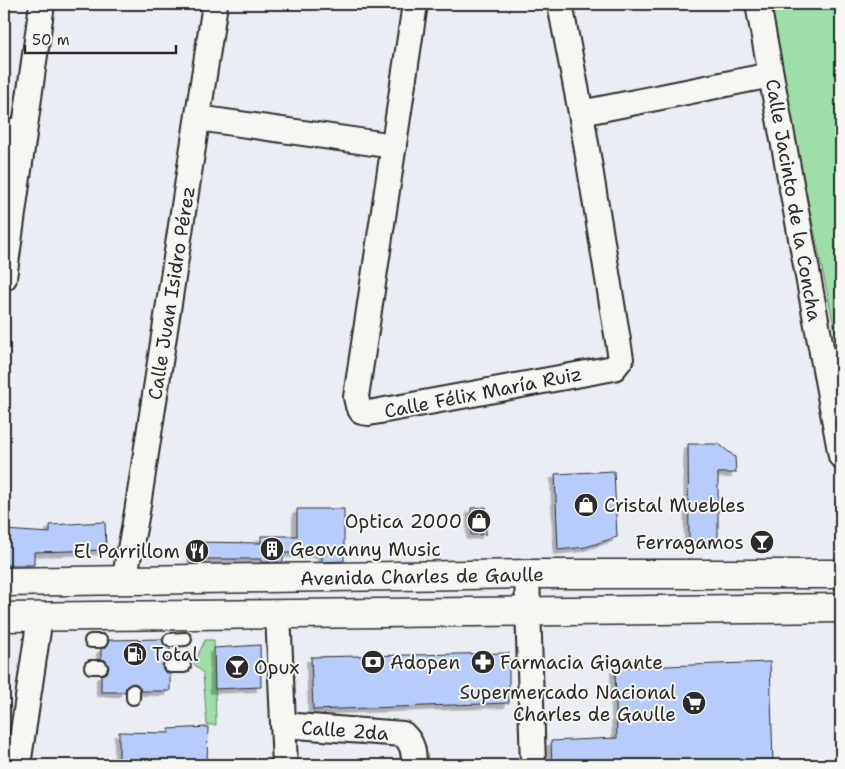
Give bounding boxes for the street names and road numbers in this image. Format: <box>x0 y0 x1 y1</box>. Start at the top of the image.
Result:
street label: Calle Jacinto de la Concha <box>760 77 827 323</box>
street label: Calle Juan Isidro Pérez <box>142 184 201 402</box>
street label: Calle Félix María Ruiz <box>382 361 584 424</box>
street label: Avenida Charles de Gaulle <box>300 562 544 591</box>
street label: Calle 2da <box>300 715 390 746</box>

